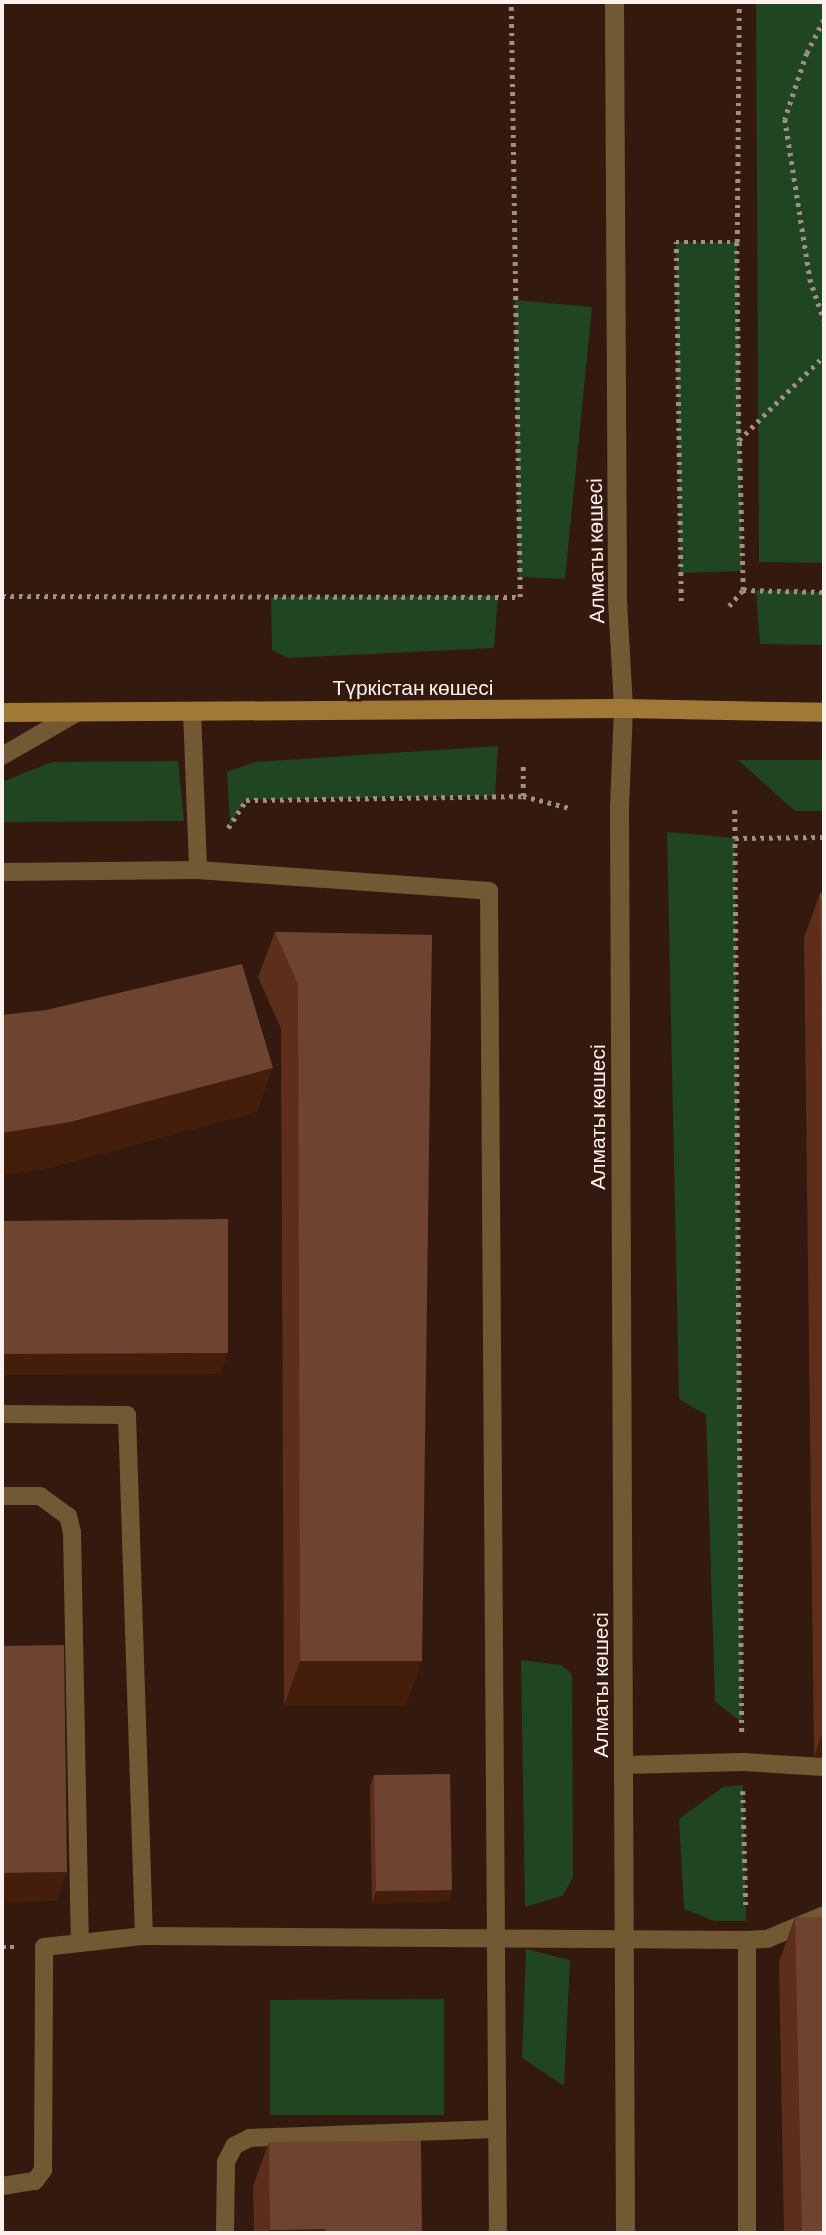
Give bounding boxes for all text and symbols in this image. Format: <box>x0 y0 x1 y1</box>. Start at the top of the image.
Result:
street label: Алматы көшесі <box>581 478 609 624</box>
street label: Түркістан көшесі <box>333 674 493 700</box>
street label: Алматы көшесі <box>584 1044 610 1190</box>
street label: Алматы көшесі <box>587 1612 613 1758</box>

